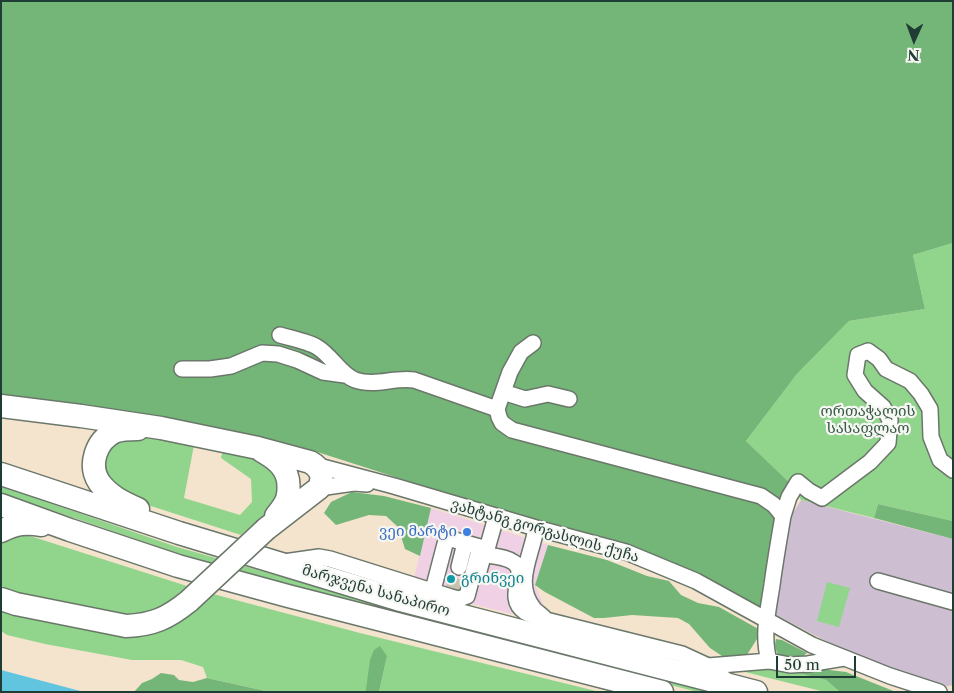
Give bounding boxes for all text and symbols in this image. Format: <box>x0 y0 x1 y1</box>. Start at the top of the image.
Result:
north arrow <box>889 15 939 65</box>
text: N <box>907 46 920 64</box>
park label: ორთაჭალის სასაფლაო <box>821 403 915 438</box>
street label: ვახტანგ გორგასლის ქუჩა <box>449 495 641 567</box>
place label: ვეი მარტი <box>379 523 457 541</box>
marker: ვეი მარტი <box>461 526 473 538</box>
street label: მარჯვენა სანაპირო <box>300 561 452 621</box>
place label: გრინვეი <box>461 570 524 588</box>
marker: გრინვეი <box>445 573 457 585</box>
scale bar <box>779 646 859 678</box>
text: 50 m <box>784 655 820 674</box>

